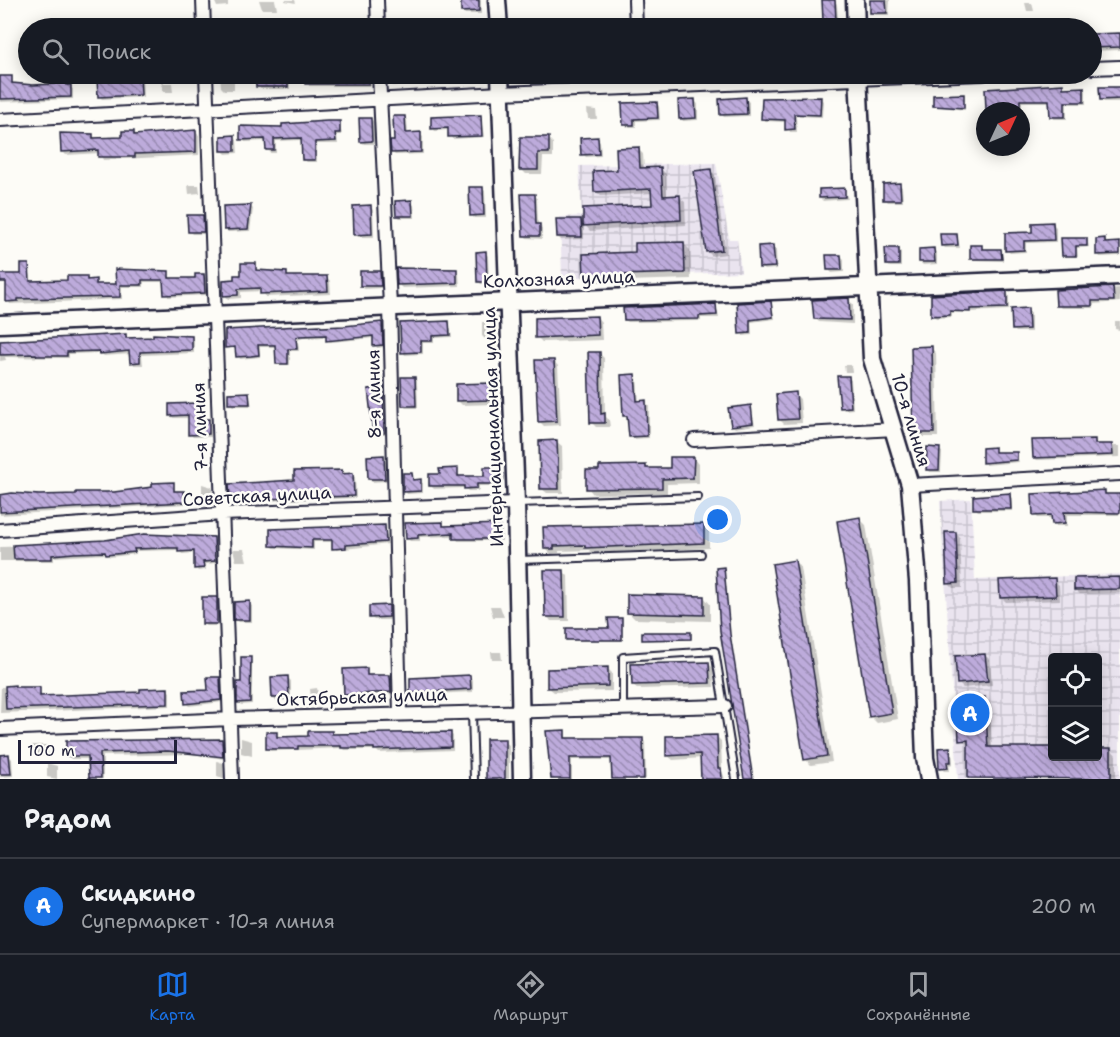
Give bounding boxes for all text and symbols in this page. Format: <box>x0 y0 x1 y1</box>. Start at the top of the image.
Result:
search box <box>18 18 1102 84</box>
icon: search <box>39 35 72 68</box>
text: Поиск <box>87 37 151 66</box>
north arrow <box>976 102 1030 156</box>
street label: Колхозная улица <box>482 264 636 294</box>
street label: Интернациональная улица <box>477 307 509 547</box>
street label: 8-я линия <box>361 349 387 439</box>
street label: 10-я линия <box>885 370 937 470</box>
street label: 7-я линия <box>186 382 214 472</box>
street label: Советская улица <box>182 480 332 512</box>
your location <box>703 505 732 534</box>
map controls <box>1048 653 1102 761</box>
button: locate <box>1048 653 1102 707</box>
street label: Октябрьская улица <box>276 682 448 712</box>
pin: A <box>950 690 990 736</box>
button: layers <box>1048 707 1102 761</box>
scale bar <box>18 737 177 764</box>
text: 100 m <box>27 740 75 761</box>
text: Рядом <box>24 801 111 836</box>
text: Скидкино <box>81 879 195 908</box>
text: A <box>36 893 51 919</box>
text: 200 m <box>1031 893 1096 919</box>
text: Супермаркет · 10-я линия <box>81 908 335 934</box>
tab: Карта <box>149 968 195 1025</box>
tab: Маршрут <box>493 968 568 1025</box>
tab: Сохранённые <box>866 968 971 1025</box>

